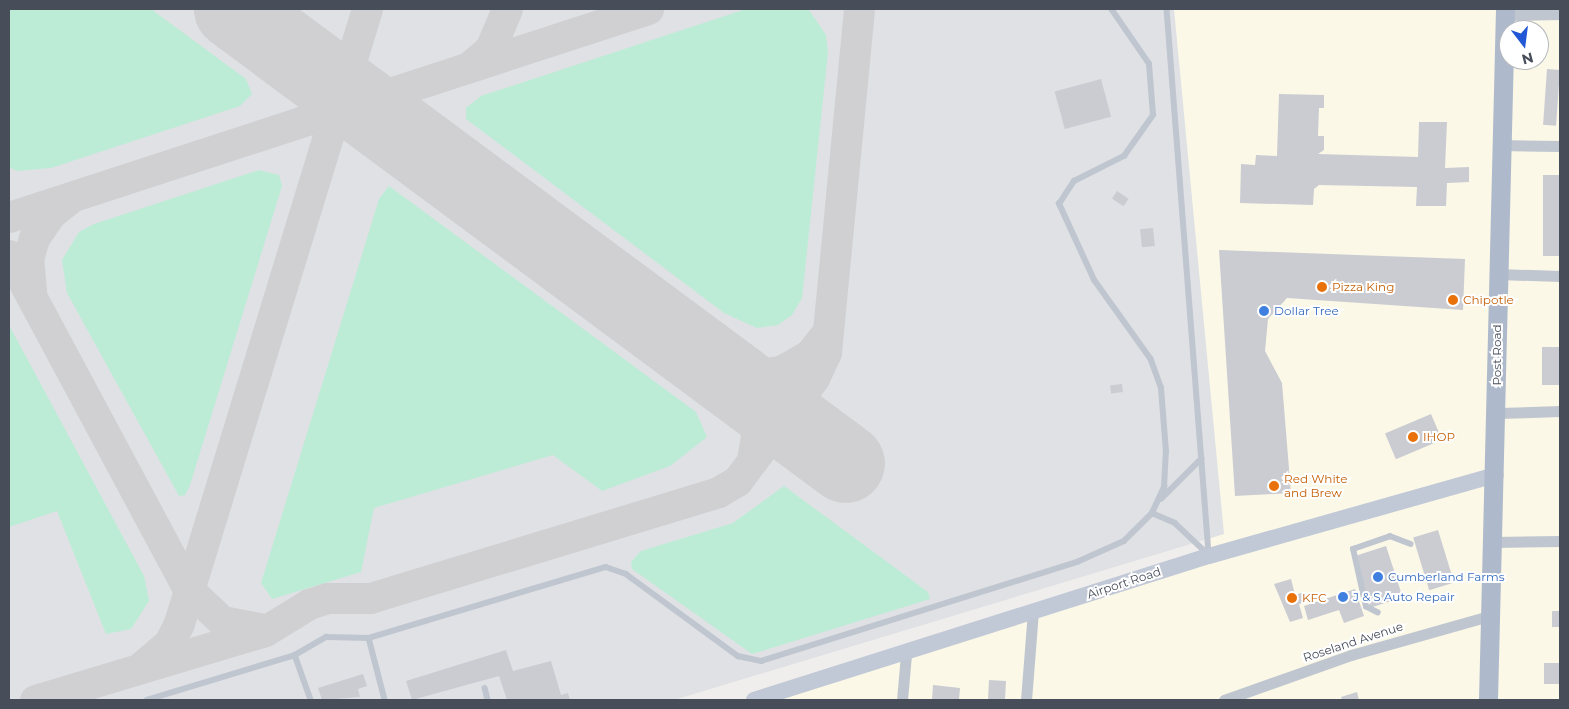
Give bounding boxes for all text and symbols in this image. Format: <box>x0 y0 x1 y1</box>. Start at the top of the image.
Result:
north arrow <box>1499 20 1549 70</box>
text: N <box>1520 48 1535 69</box>
place label: Pizza King <box>1332 280 1394 294</box>
marker: Pizza King <box>1316 281 1328 293</box>
place label: Chipotle <box>1463 293 1514 307</box>
marker: Chipotle <box>1447 294 1459 306</box>
place label: Dollar Tree <box>1274 304 1339 318</box>
marker: Dollar Tree <box>1258 305 1270 317</box>
street label: Post Road <box>1490 324 1504 386</box>
place label: IHOP <box>1423 430 1455 444</box>
marker: IHOP <box>1407 431 1419 443</box>
place label: Red White and Brew <box>1284 472 1347 500</box>
marker: Red White and Brew <box>1268 480 1280 492</box>
street label: Airport Road <box>1085 564 1163 602</box>
place label: Cumberland Farms <box>1388 570 1505 584</box>
marker: Cumberland Farms <box>1372 571 1384 583</box>
place label: J & S Auto Repair <box>1353 590 1455 604</box>
place label: KFC <box>1302 591 1327 605</box>
marker: J & S Auto Repair <box>1337 591 1349 603</box>
marker: KFC <box>1286 592 1298 604</box>
street label: Roseland Avenue <box>1301 619 1405 665</box>

